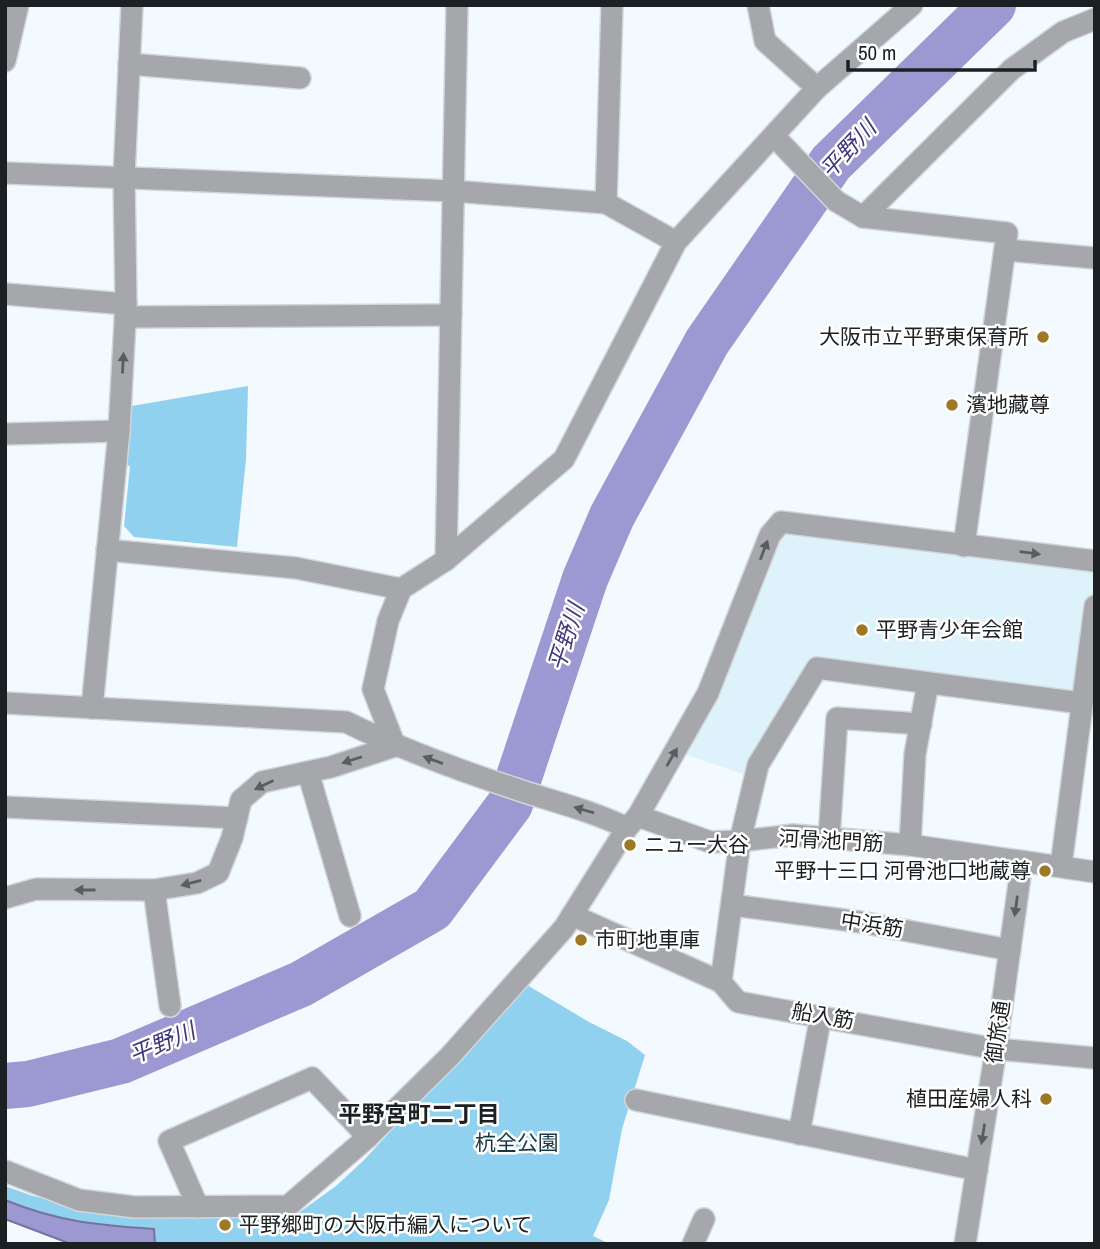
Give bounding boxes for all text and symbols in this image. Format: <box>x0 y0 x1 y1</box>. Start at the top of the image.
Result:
scale bar <box>848 28 1035 72</box>
text: 50 m <box>858 38 896 67</box>
water label: 平野川 <box>813 111 885 184</box>
place label: 大阪市立平野東保育所 <box>819 322 1029 351</box>
marker: 大阪市立平野東保育所 <box>1035 329 1051 345</box>
one-way arrow <box>117 352 128 374</box>
place label: 濱地藏尊 <box>966 390 1050 419</box>
marker: 濱地藏尊 <box>944 397 960 413</box>
one-way arrow <box>758 539 769 560</box>
one-way arrow <box>1019 548 1041 559</box>
water label: 平野川 <box>540 596 592 674</box>
place label: 平野青少年会館 <box>876 615 1023 644</box>
marker: 平野青少年会館 <box>854 622 870 638</box>
one-way arrow <box>665 748 678 767</box>
one-way arrow <box>423 754 444 765</box>
one-way arrow <box>342 755 363 766</box>
one-way arrow <box>254 779 274 791</box>
one-way arrow <box>574 804 595 814</box>
street label: 河骨池門筋 <box>778 823 884 858</box>
place label: ニュー大谷 <box>644 830 749 859</box>
marker: ニュー大谷 <box>622 837 638 853</box>
place label: 平野十三口 河骨池口地蔵尊 <box>774 856 1031 885</box>
marker: 平野十三口 河骨池口地蔵尊 <box>1037 863 1053 879</box>
one-way arrow <box>179 878 201 889</box>
one-way arrow <box>74 884 96 896</box>
one-way arrow <box>1011 895 1022 917</box>
street label: 中浜筋 <box>839 905 905 944</box>
place label: 市町地車庫 <box>595 925 700 954</box>
marker: 市町地車庫 <box>573 932 589 948</box>
street label: 船入筋 <box>790 996 857 1035</box>
street label: 御旅通 <box>979 999 1016 1065</box>
water label: 平野川 <box>124 1014 202 1070</box>
place label: 植田産婦人科 <box>906 1084 1032 1113</box>
marker: 植田産婦人科 <box>1038 1091 1054 1107</box>
district label: 平野宮町二丁目 <box>339 1098 500 1129</box>
one-way arrow <box>977 1123 988 1145</box>
park label: 杭全公園 <box>475 1128 559 1157</box>
place label: 平野郷町の大阪市編入について <box>239 1210 532 1239</box>
marker: 平野郷町の大阪市編入について <box>217 1217 233 1233</box>

